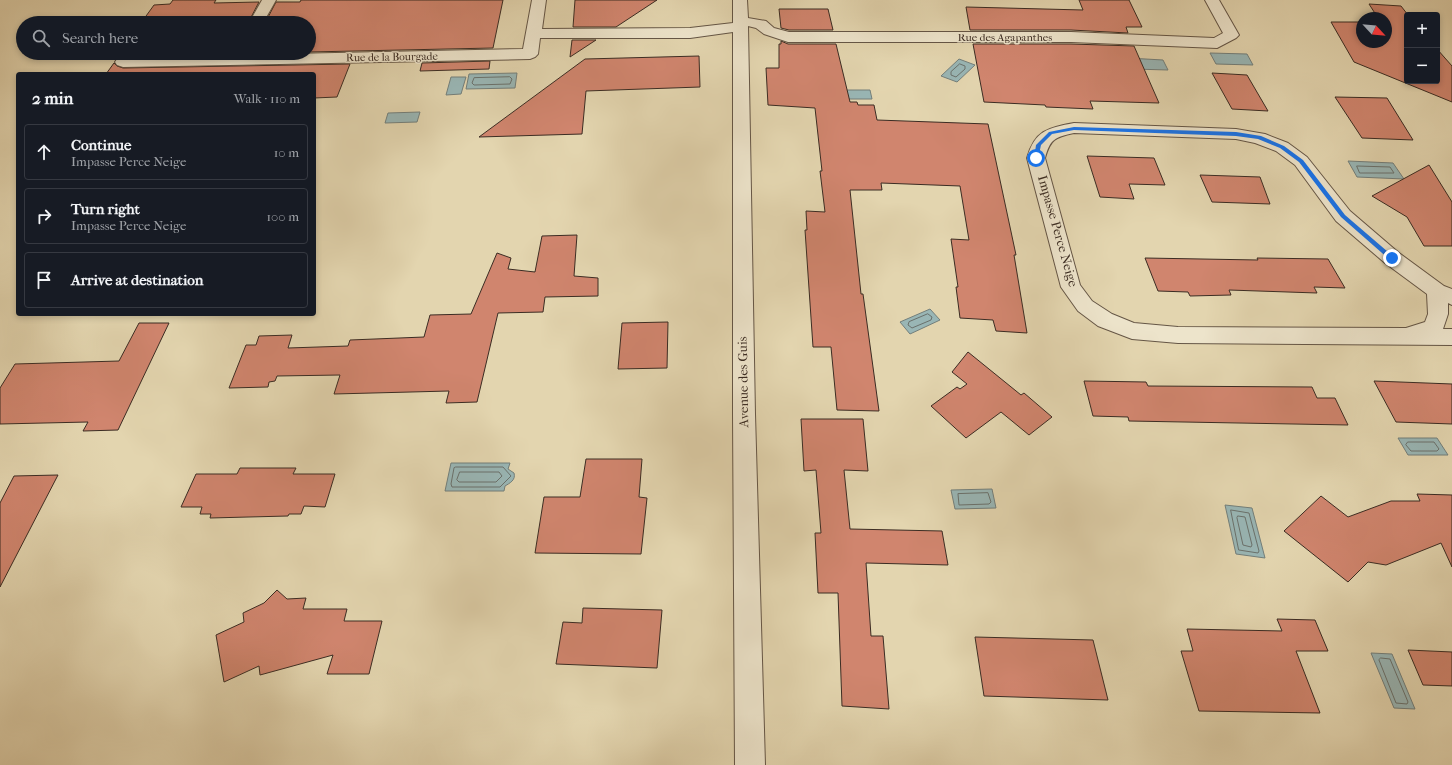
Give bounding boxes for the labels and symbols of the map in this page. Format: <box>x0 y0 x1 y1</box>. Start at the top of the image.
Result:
north arrow <box>1356 12 1392 48</box>
street label: Rue des Agapanthes <box>958 31 1052 44</box>
street label: Rue de la Bourgade <box>346 50 439 64</box>
route start <box>1027 149 1045 167</box>
street label: Impasse Perce Neige <box>1035 173 1081 289</box>
route end <box>1383 249 1401 267</box>
street label: Avenue des Guis <box>735 336 751 429</box>

